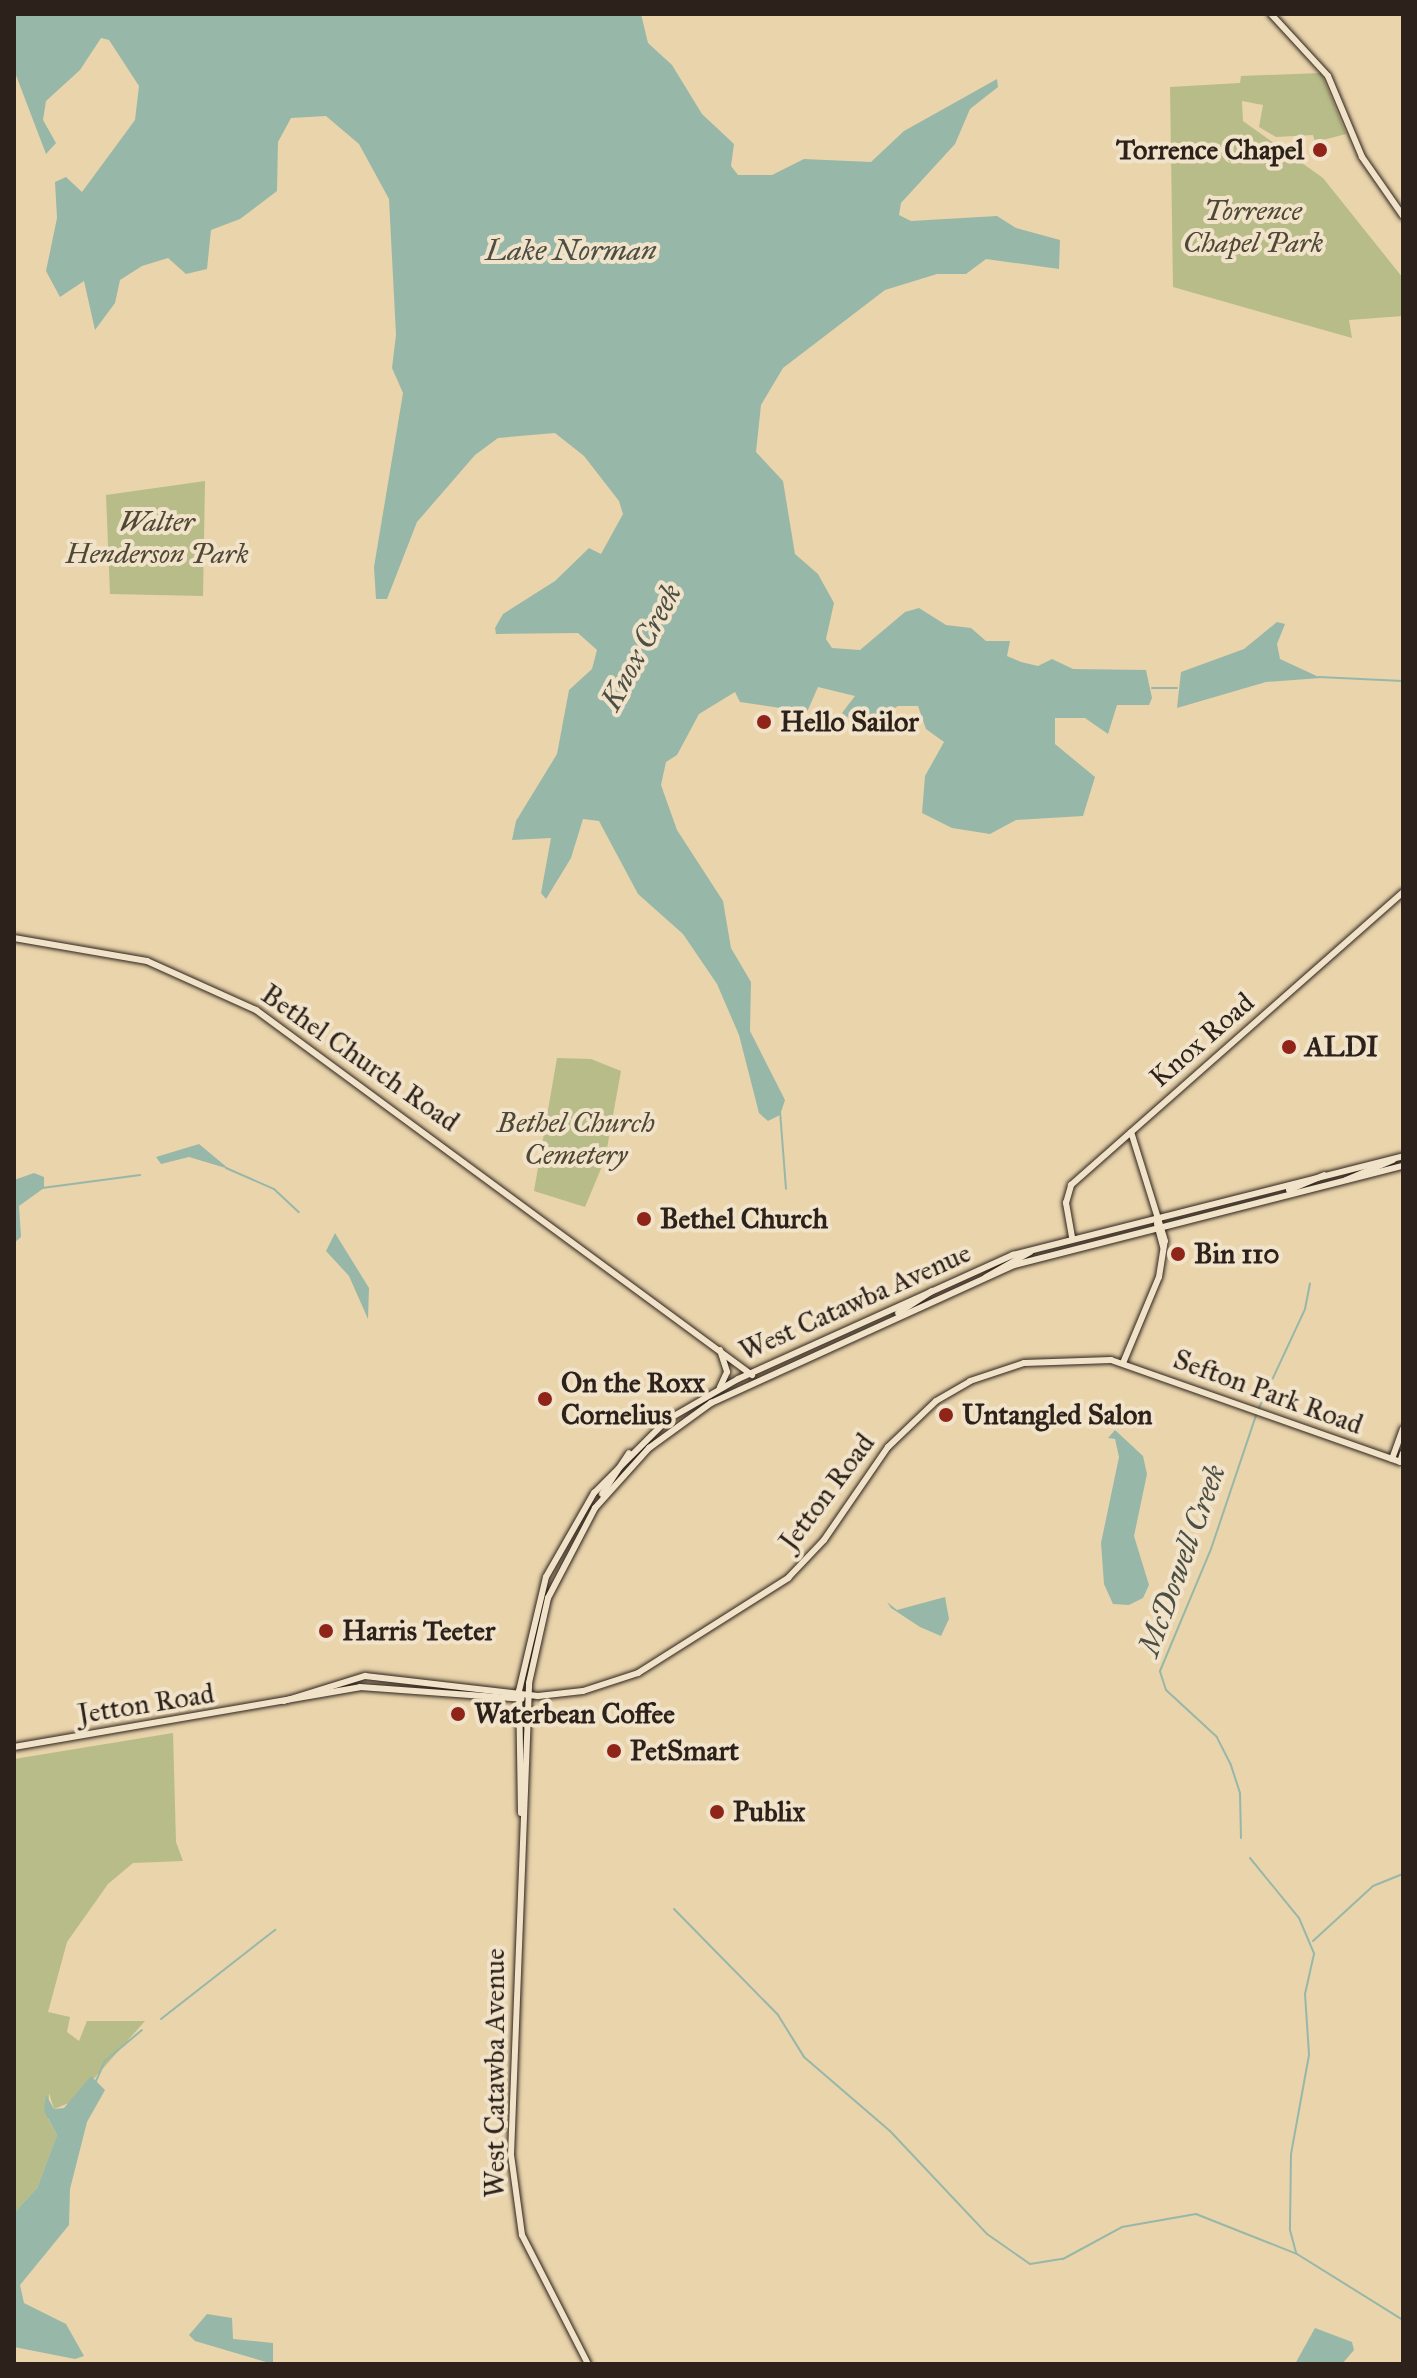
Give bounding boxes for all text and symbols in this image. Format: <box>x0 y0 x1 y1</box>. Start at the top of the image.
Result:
place label: Torrence Chapel <box>1116 133 1304 167</box>
marker: Torrence Chapel <box>1311 141 1329 159</box>
park label: Torrence Chapel Park <box>1183 194 1323 260</box>
water label: Lake Norman <box>485 232 657 268</box>
park label: Walter Henderson Park <box>65 505 249 571</box>
water label: Knox Creek <box>593 578 689 716</box>
place label: Hello Sailor <box>780 705 919 739</box>
marker: Hello Sailor <box>755 713 773 731</box>
street label: Bethel Church Road <box>255 977 465 1139</box>
street label: Knox Road <box>1143 986 1261 1094</box>
place label: ALDI <box>1305 1030 1378 1064</box>
marker: ALDI <box>1280 1038 1298 1056</box>
park label: Bethel Church Cemetery <box>497 1106 655 1172</box>
place label: Bethel Church <box>660 1202 828 1236</box>
marker: Bethel Church <box>635 1210 653 1228</box>
street label: West Catawba Avenue <box>734 1236 976 1368</box>
place label: Bin 110 <box>1194 1237 1280 1271</box>
marker: Bin 110 <box>1169 1245 1187 1263</box>
street label: Sefton Park Road <box>1169 1342 1367 1442</box>
place label: On the Roxx Cornelius <box>561 1366 705 1432</box>
marker: On the Roxx Cornelius <box>536 1390 554 1408</box>
place label: Untangled Salon <box>962 1398 1153 1432</box>
marker: Untangled Salon <box>937 1406 955 1424</box>
street label: Jetton Road <box>772 1427 882 1557</box>
water label: McDowell Creek <box>1131 1460 1233 1660</box>
place label: Harris Teeter <box>342 1614 495 1648</box>
marker: Harris Teeter <box>317 1622 335 1640</box>
street label: Jetton Road <box>75 1677 217 1731</box>
place label: Waterbean Coffee <box>474 1697 675 1731</box>
marker: Waterbean Coffee <box>449 1705 467 1723</box>
place label: PetSmart <box>630 1734 739 1768</box>
marker: PetSmart <box>605 1742 623 1760</box>
place label: Publix <box>733 1795 805 1829</box>
marker: Publix <box>708 1803 726 1821</box>
street label: West Catawba Avenue <box>478 1948 512 2198</box>

